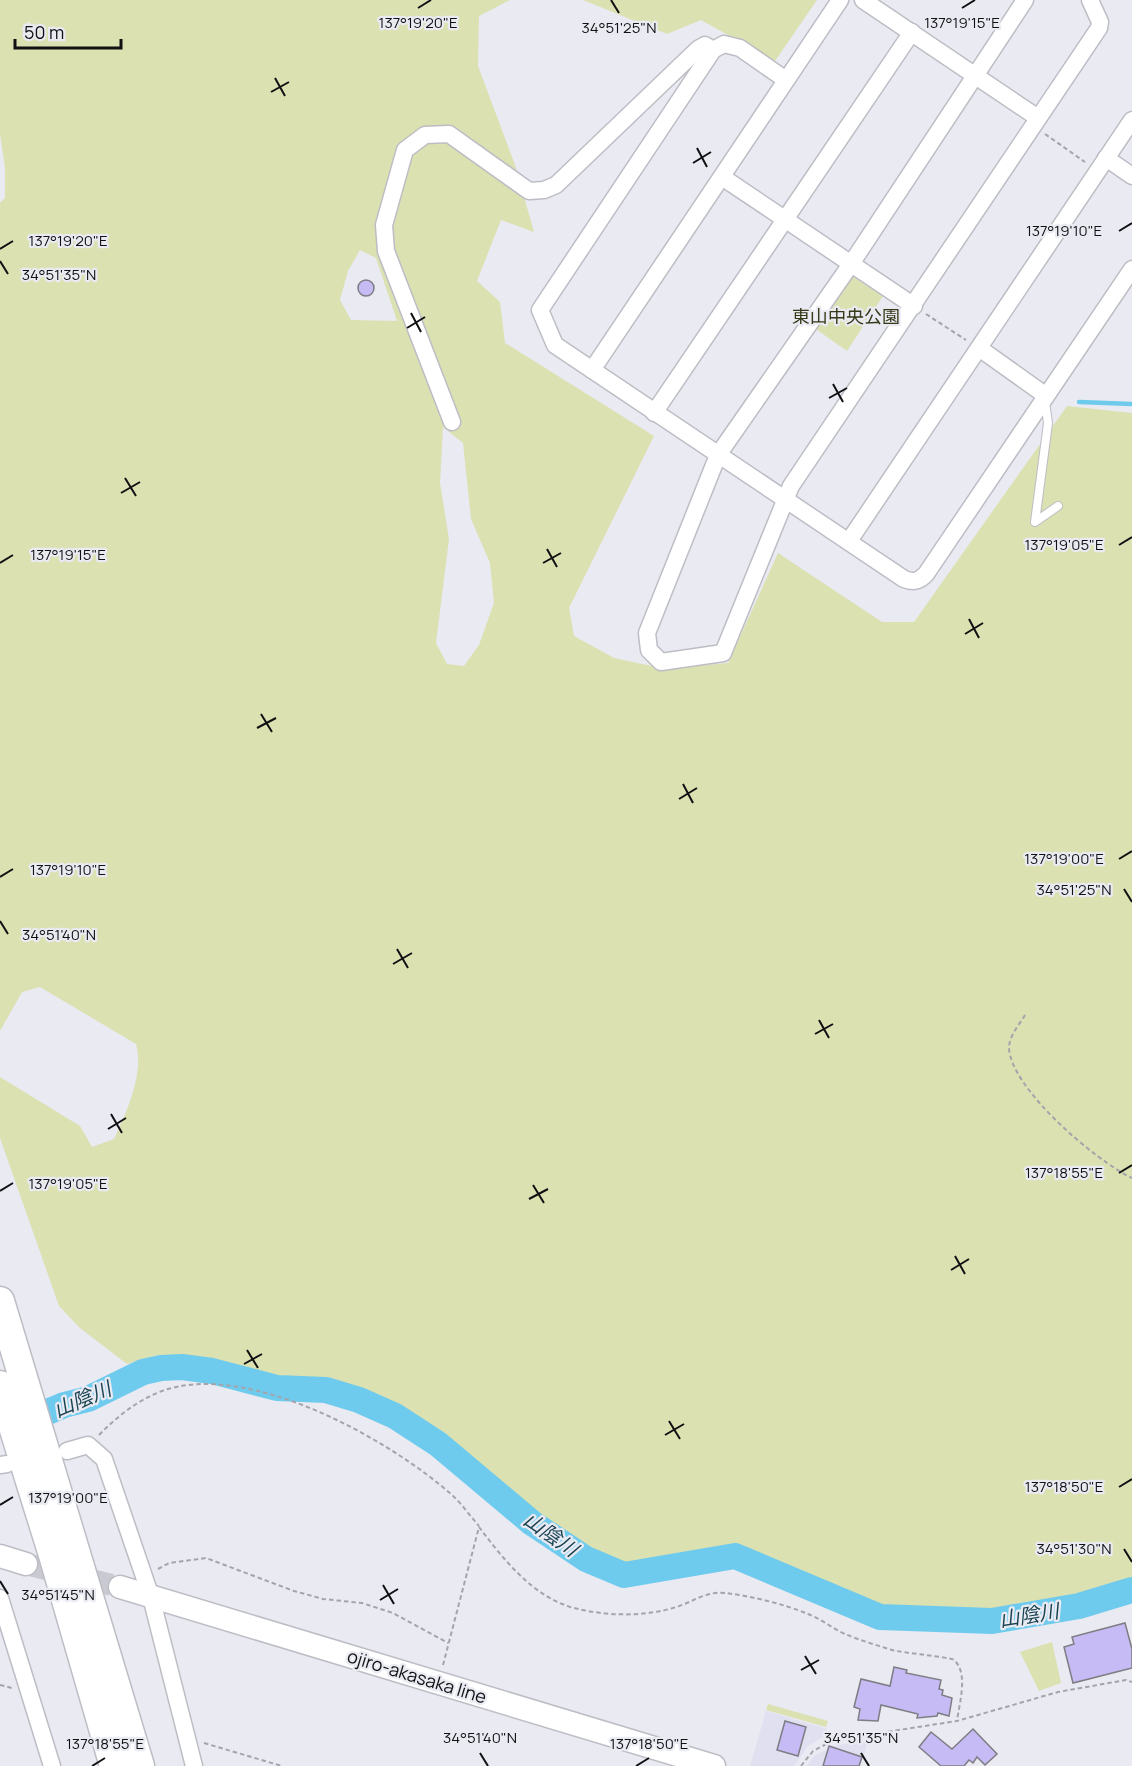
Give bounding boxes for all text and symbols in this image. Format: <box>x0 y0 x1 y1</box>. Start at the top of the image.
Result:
scale bar <box>15 12 122 50</box>
text: 137°19'20"E <box>379 12 457 33</box>
text: 137°19'15"E <box>924 12 1000 33</box>
text: 34°51'25"N <box>582 17 656 38</box>
text: 50 m <box>24 20 64 44</box>
text: 137°19'10"E <box>1026 220 1102 241</box>
text: 137°19'20"E <box>29 230 107 251</box>
text: 34°51'35"N <box>22 264 96 285</box>
park label: 東山中央公園 <box>792 304 900 328</box>
text: 137°19'05"E <box>1024 534 1104 555</box>
text: 137°19'15"E <box>30 544 106 565</box>
text: 137°19'00"E <box>1024 848 1104 869</box>
text: 137°19'10"E <box>30 859 106 880</box>
text: 34°51'25"N <box>1037 879 1111 900</box>
text: 34°51'40"N <box>22 924 96 945</box>
text: 137°18'55"E <box>1025 1162 1103 1183</box>
text: 137°19'05"E <box>28 1173 108 1194</box>
water label: 山陰川 <box>49 1374 117 1423</box>
text: 137°18'50"E <box>1025 1476 1103 1497</box>
text: 137°19'00"E <box>28 1487 108 1508</box>
water label: 山陰川 <box>519 1506 585 1563</box>
text: 34°51'30"N <box>1036 1538 1112 1559</box>
text: 34°51'45"N <box>21 1584 95 1605</box>
water label: 山陰川 <box>997 1597 1063 1633</box>
street label: ojiro-akasaka line <box>344 1643 490 1709</box>
text: 34°51'40"N <box>443 1727 517 1748</box>
text: 34°51'35"N <box>824 1727 898 1748</box>
text: 137°18'55"E <box>66 1733 144 1754</box>
text: 137°18'50"E <box>610 1733 688 1754</box>

